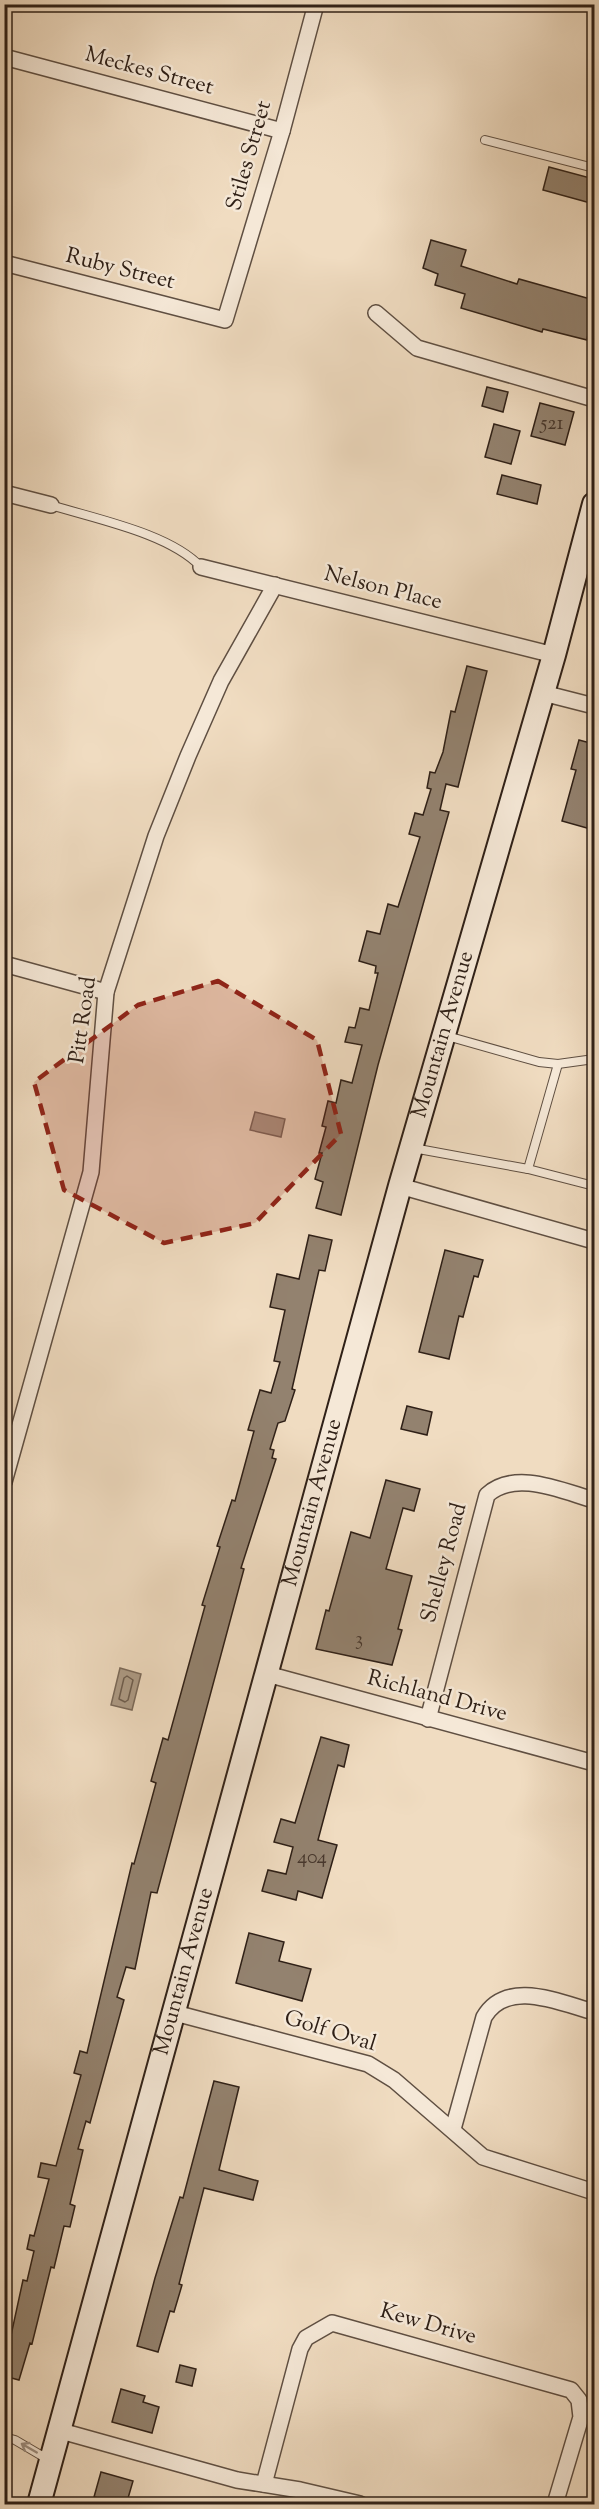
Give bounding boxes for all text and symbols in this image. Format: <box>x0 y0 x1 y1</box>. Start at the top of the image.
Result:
street label: Meckes Street <box>81 39 217 105</box>
street label: Stiles Street <box>219 97 281 215</box>
street label: Ruby Street <box>62 241 178 299</box>
house number: 521 <box>540 410 564 439</box>
street label: Nelson Place <box>321 559 445 619</box>
street label: Mountain Avenue <box>404 947 483 1122</box>
street label: Pitt Road <box>62 974 106 1066</box>
street label: Mountain Avenue <box>275 1415 351 1590</box>
street label: Shelley Road <box>414 1499 476 1627</box>
house number: 3 <box>355 1626 363 1655</box>
street label: Richland Drive <box>363 1663 511 1731</box>
house number: 404 <box>297 1844 327 1873</box>
street label: Mountain Avenue <box>147 1884 223 2059</box>
street label: Golf Oval <box>280 2003 380 2061</box>
street label: Kew Drive <box>376 2296 480 2354</box>
one-way arrow <box>21 2441 38 2453</box>

